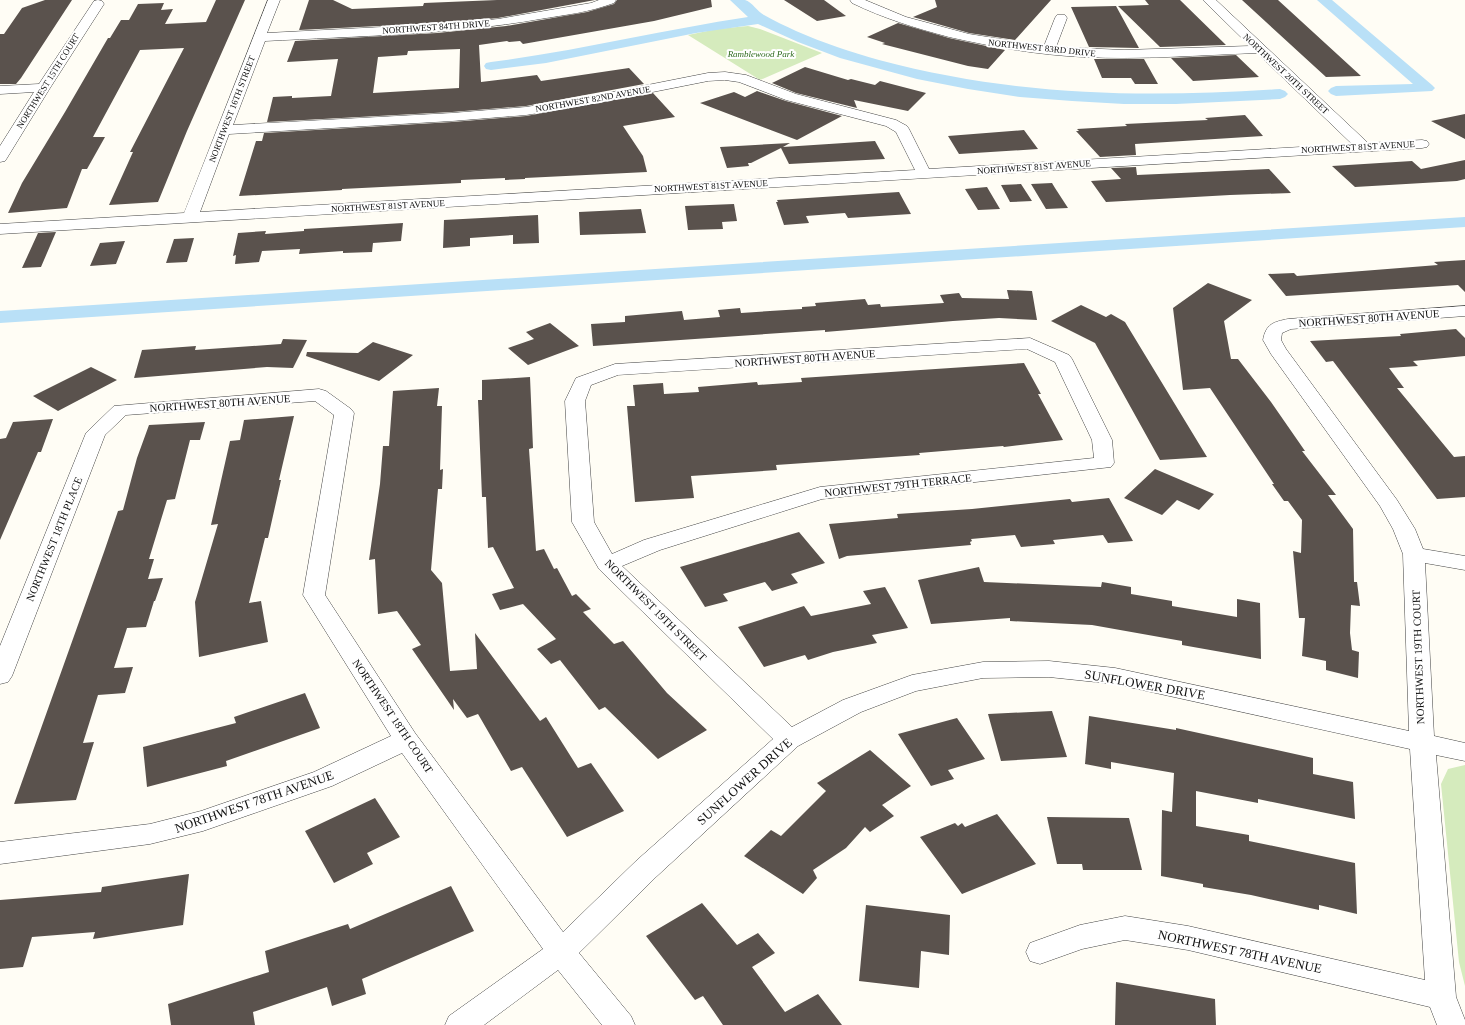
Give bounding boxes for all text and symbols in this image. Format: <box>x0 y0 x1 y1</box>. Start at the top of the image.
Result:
street label: NORTHWEST 84TH DRIVE <box>382 18 491 36</box>
street label: NORTHWEST 15TH COURT <box>15 31 82 130</box>
street label: NORTHWEST 20TH STREET <box>1241 32 1331 117</box>
street label: NORTHWEST 83RD DRIVE <box>988 37 1097 59</box>
park label: Ramblewood Park <box>727 49 795 59</box>
street label: NORTHWEST 16TH STREET <box>207 54 257 164</box>
street label: NORTHWEST 82ND AVENUE <box>535 84 652 114</box>
street label: NORTHWEST 81ST AVENUE <box>1301 139 1416 155</box>
street label: NORTHWEST 81ST AVENUE <box>977 158 1092 176</box>
street label: NORTHWEST 81ST AVENUE <box>654 178 769 194</box>
street label: NORTHWEST 81ST AVENUE <box>331 198 446 214</box>
street label: NORTHWEST 80TH AVENUE <box>1298 307 1440 329</box>
street label: NORTHWEST 80TH AVENUE <box>734 347 876 369</box>
street label: NORTHWEST 80TH AVENUE <box>149 392 291 414</box>
street label: NORTHWEST 79TH TERRACE <box>824 471 973 499</box>
street label: NORTHWEST 18TH PLACE <box>24 475 85 603</box>
street label: NORTHWEST 19TH STREET <box>603 557 709 663</box>
street label: NORTHWEST 19TH COURT <box>1410 589 1426 725</box>
street label: NORTHWEST 18TH COURT <box>350 657 436 775</box>
street label: SUNFLOWER DRIVE <box>1083 666 1207 703</box>
street label: SUNFLOWER DRIVE <box>694 735 795 828</box>
street label: NORTHWEST 78TH AVENUE <box>173 767 336 836</box>
street label: NORTHWEST 78TH AVENUE <box>1157 927 1323 976</box>

